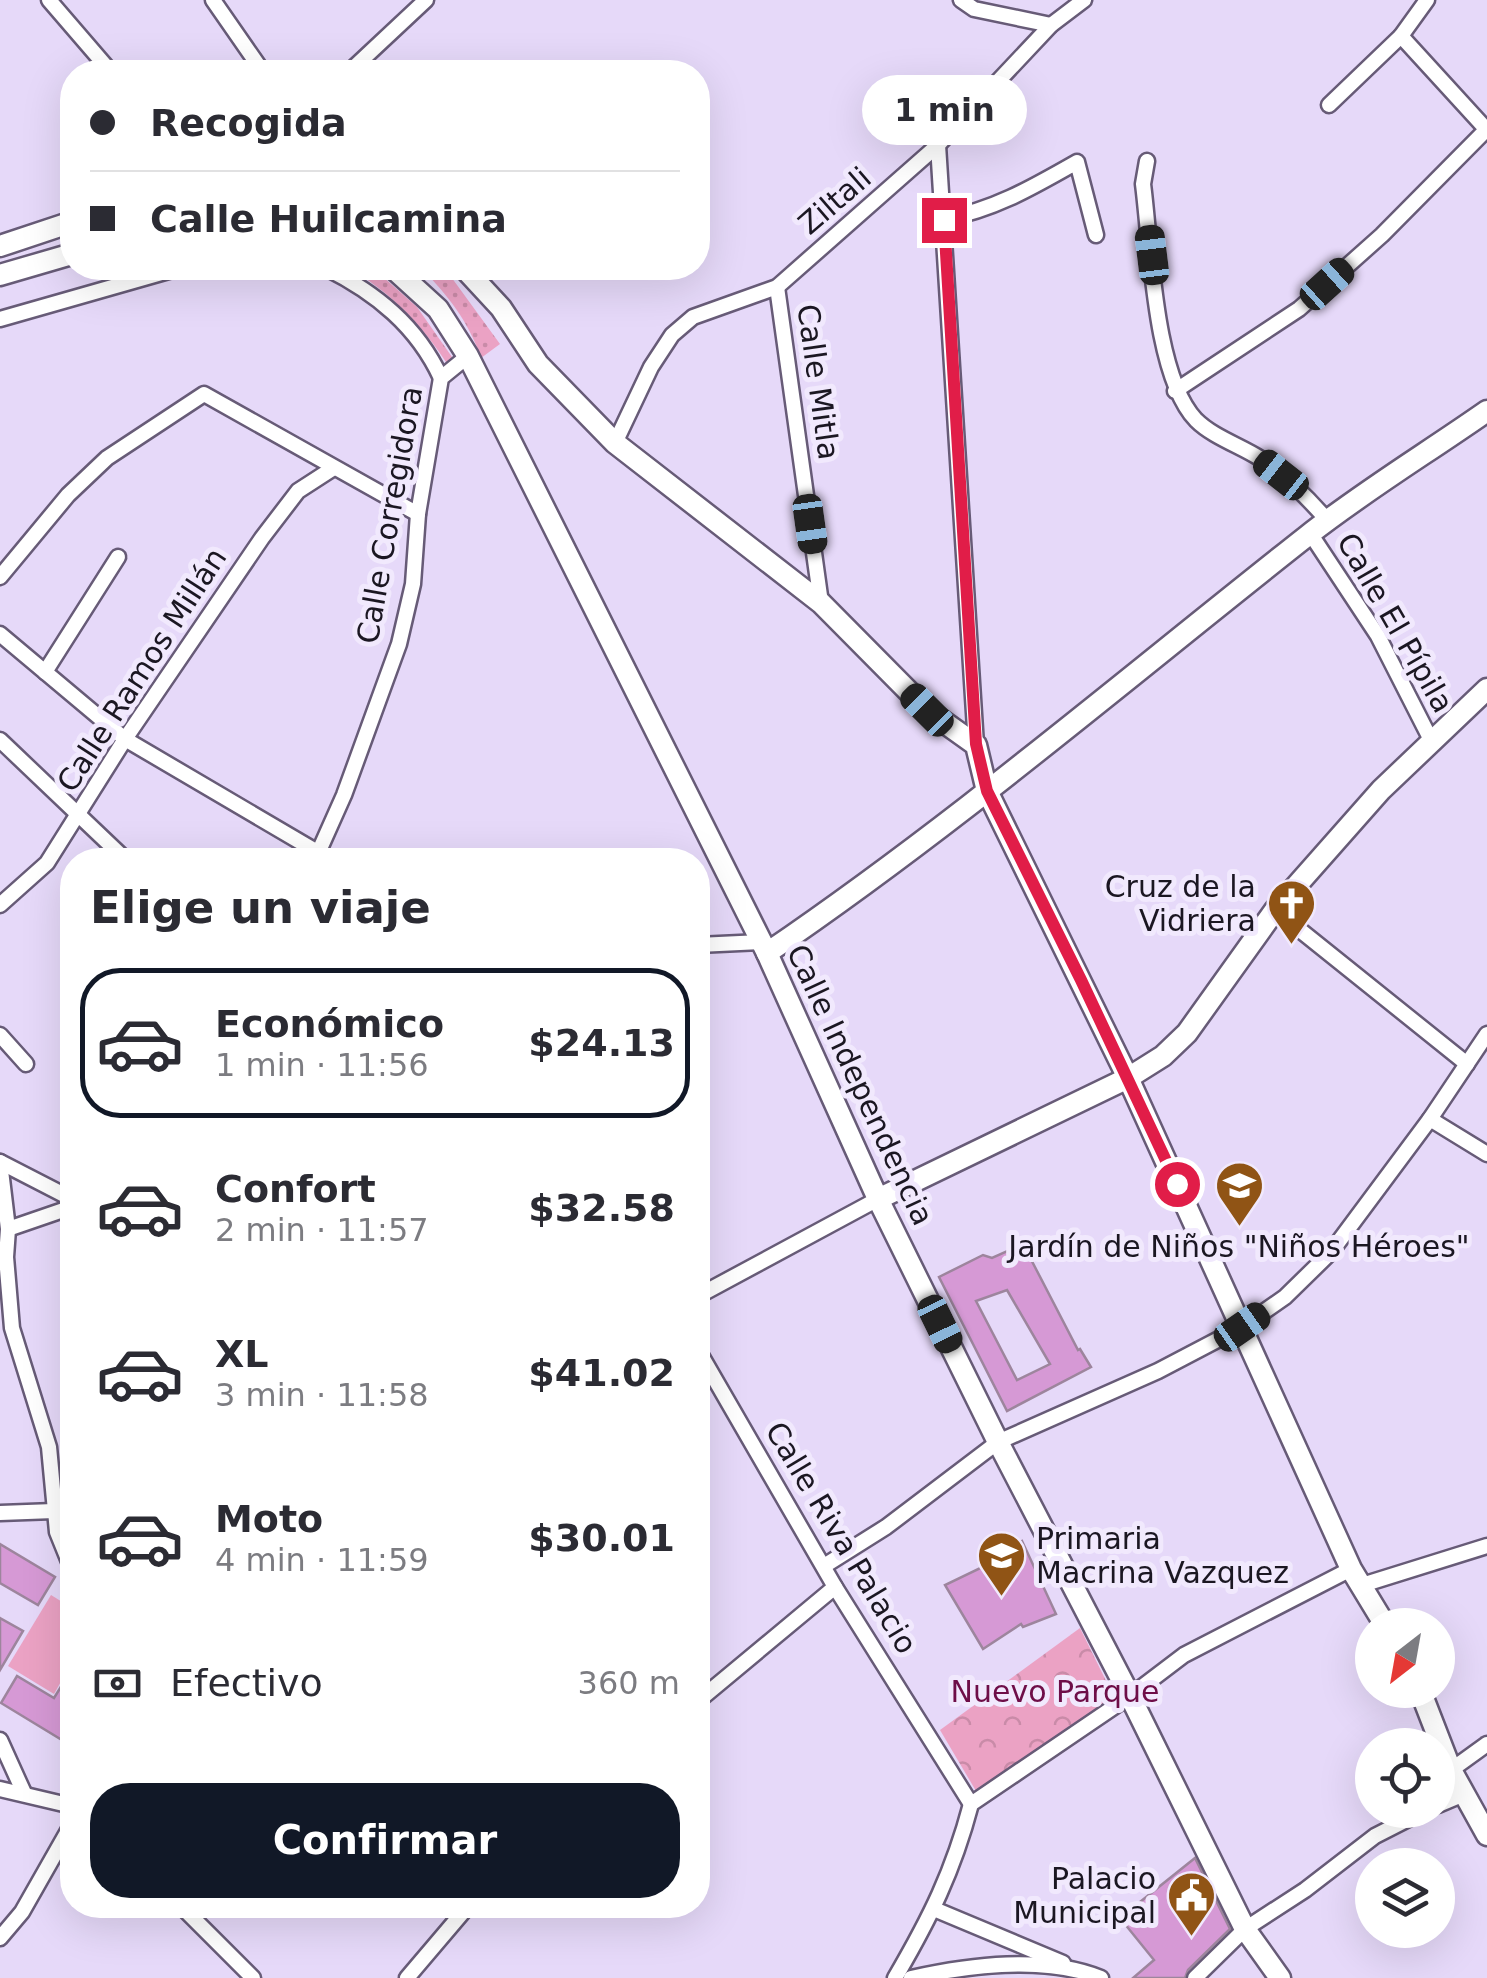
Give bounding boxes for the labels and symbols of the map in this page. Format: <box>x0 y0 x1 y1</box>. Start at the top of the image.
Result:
callout: 1 min <box>862 75 1026 145</box>
street label: Ziltali <box>791 160 878 241</box>
route end <box>922 198 967 243</box>
car <box>1133 223 1171 287</box>
car <box>1295 253 1359 315</box>
street label: Calle Mitla <box>790 302 847 462</box>
street label: Calle Corregidora <box>350 383 429 646</box>
car <box>1248 445 1314 505</box>
car <box>791 492 829 556</box>
street label: Calle El Pípila <box>1330 527 1461 719</box>
street label: Calle Ramos Millán <box>50 541 233 798</box>
car <box>895 678 959 742</box>
place label: Cruz de la Vidriera <box>1105 869 1256 938</box>
church icon: Cruz de la Vidriera <box>1265 878 1317 946</box>
street label: Calle Independencia <box>780 939 941 1231</box>
school or university icon: Jardín de Niños "Niños Héroes" <box>1213 1160 1265 1228</box>
route start <box>1155 1162 1200 1207</box>
place label: Jardín de Niños "Niños Héroes" <box>1006 1229 1470 1264</box>
car <box>913 1290 967 1358</box>
car <box>1209 1298 1275 1356</box>
street label: Calle Riva Palacio <box>758 1416 924 1660</box>
place label: Primaria Macrina Vazquez <box>1036 1521 1289 1590</box>
school or university icon: Primaria Macrina Vazquez <box>975 1530 1027 1598</box>
north arrow <box>1355 1608 1455 1708</box>
park label: Nuevo Parque <box>950 1674 1160 1709</box>
place label: Palacio Municipal <box>1013 1861 1156 1930</box>
public building icon: Palacio Municipal <box>1165 1870 1217 1938</box>

